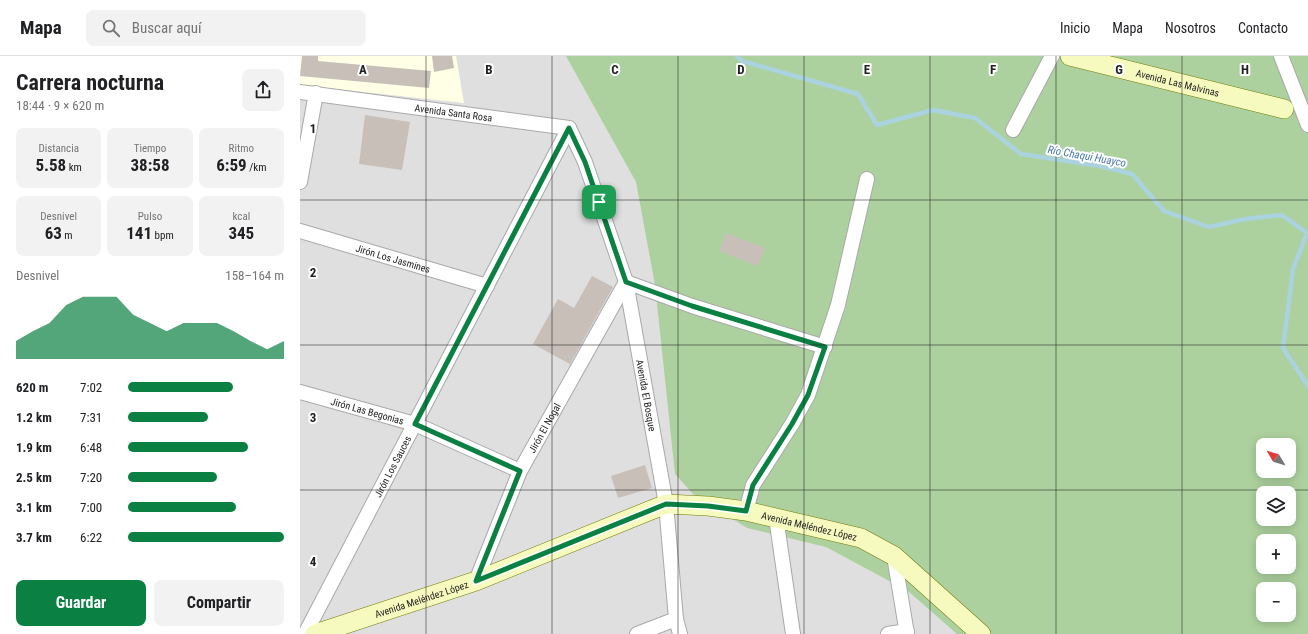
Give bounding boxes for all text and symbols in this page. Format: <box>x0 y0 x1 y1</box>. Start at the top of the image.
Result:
search box <box>86 10 366 46</box>
text: Mapa <box>20 16 62 39</box>
icon: search <box>100 17 122 39</box>
text: Buscar aquí <box>132 19 202 37</box>
text: Inicio <box>1060 20 1090 36</box>
text: Mapa <box>1112 20 1143 36</box>
text: Nosotros <box>1165 20 1216 36</box>
text: Contacto <box>1238 20 1288 36</box>
text: A <box>359 62 367 77</box>
text: B <box>485 62 493 77</box>
text: C <box>611 62 619 77</box>
text: D <box>737 62 745 77</box>
text: E <box>864 62 871 77</box>
text: F <box>990 62 996 77</box>
text: G <box>1115 62 1123 77</box>
text: H <box>1241 62 1249 77</box>
street label: Avenida Las Malvinas <box>1135 68 1221 99</box>
button: share <box>242 69 284 111</box>
text: Carrera nocturna <box>16 70 164 95</box>
text: 18:44 · 9 × 620 m <box>16 98 104 113</box>
street label: Avenida Santa Rosa <box>414 102 493 124</box>
text: 1 <box>310 121 316 136</box>
text: Distancia <box>38 142 79 155</box>
text: Tiempo <box>134 142 166 155</box>
text: Ritmo <box>229 142 254 155</box>
water label: Río Chaqui Huayco <box>1047 143 1127 170</box>
text: 5.58 <box>35 155 66 175</box>
text: 38:58 <box>130 155 170 175</box>
text: 6:59 <box>216 155 247 175</box>
text: km <box>66 161 82 174</box>
text: /km <box>247 161 266 174</box>
pin <box>582 185 616 219</box>
icon: arrive <box>588 191 610 213</box>
text: Desnivel <box>40 210 77 223</box>
text: Pulso <box>138 210 162 223</box>
text: kcal <box>232 210 250 223</box>
text: 63 <box>45 223 62 243</box>
text: 141 <box>126 223 152 243</box>
text: 345 <box>228 223 254 243</box>
text: m <box>62 229 73 242</box>
text: bpm <box>152 229 174 242</box>
street label: Jirón Los Jasmines <box>354 243 432 275</box>
text: 2 <box>310 265 317 280</box>
text: Desnivel <box>16 268 59 283</box>
text: 158–164 m <box>225 268 284 283</box>
street label: Avenida El Bosque <box>634 359 658 433</box>
text: 620 m <box>16 380 48 395</box>
text: 7:02 <box>80 380 102 395</box>
street label: Jirón Las Begonias <box>330 396 405 427</box>
street label: Jirón El Nogal <box>526 401 563 455</box>
text: 1.2 km <box>16 410 52 425</box>
text: 7:31 <box>80 410 102 425</box>
text: 3 <box>310 410 316 425</box>
street label: Jirón Los Sauces <box>372 434 414 499</box>
north arrow <box>1256 438 1296 478</box>
map controls <box>1256 438 1296 622</box>
text: 1.9 km <box>16 440 52 455</box>
text: 6:48 <box>80 440 102 455</box>
text: 2.5 km <box>16 470 52 485</box>
text: 7:20 <box>80 470 102 485</box>
button: layers <box>1256 486 1296 526</box>
text: 3.1 km <box>16 500 52 515</box>
text: 7:00 <box>80 500 102 515</box>
street label: Avenida Meléndez López <box>760 510 858 543</box>
text: 3.7 km <box>16 530 52 545</box>
text: 6:22 <box>80 530 102 545</box>
button: + <box>1256 534 1296 574</box>
text: 4 <box>310 554 317 569</box>
street label: Avenida Meléndez López <box>373 579 470 620</box>
button: Guardar <box>16 580 146 626</box>
button: Compartir <box>154 580 284 626</box>
button: − <box>1256 582 1296 622</box>

